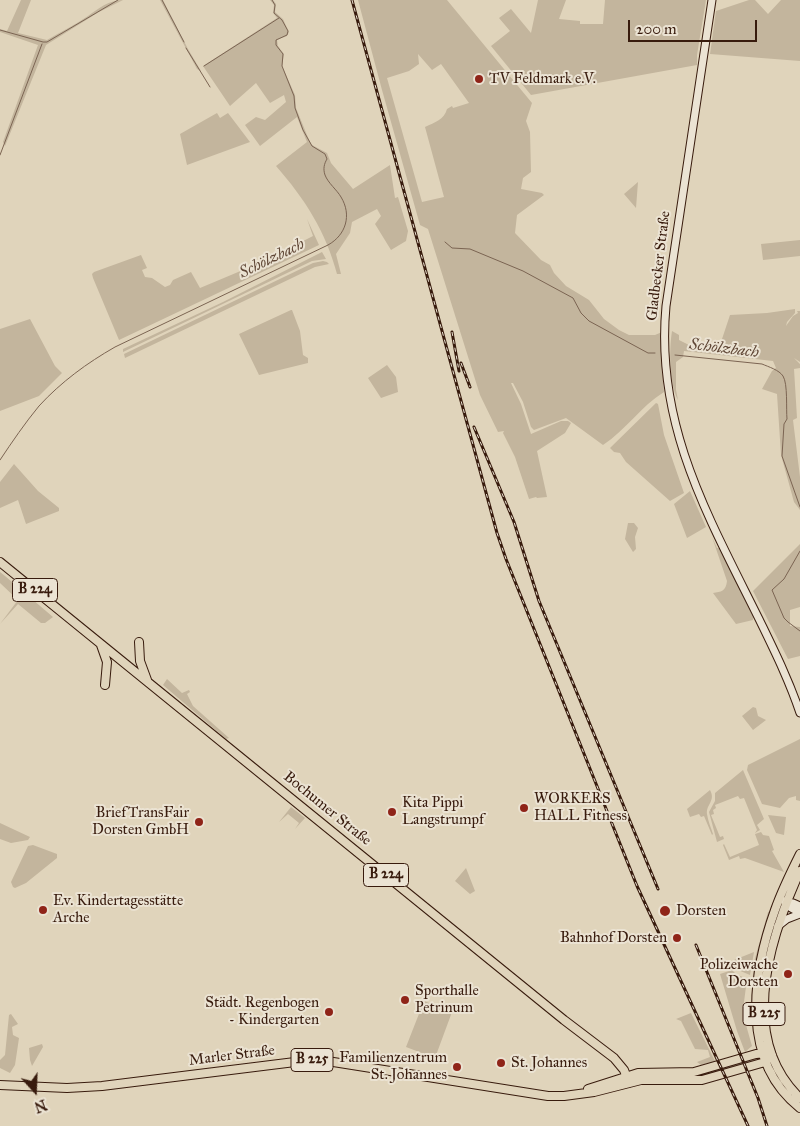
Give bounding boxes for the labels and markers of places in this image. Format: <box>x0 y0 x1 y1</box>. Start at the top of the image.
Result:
place label: TV Feldmark e.V. <box>489 70 596 88</box>
marker: TV Feldmark e.V. <box>473 73 485 85</box>
place label: WORKERS HALL Fitness <box>534 790 627 825</box>
place label: Kita Pippi Langstrumpf <box>402 794 484 829</box>
marker: WORKERS HALL Fitness <box>518 802 530 814</box>
place label: BriefTransFair Dorsten GmbH <box>92 804 189 839</box>
marker: Kita Pippi Langstrumpf <box>386 806 398 818</box>
marker: BriefTransFair Dorsten GmbH <box>193 816 205 828</box>
place label: Ev. Kindertagesstätte Arche <box>53 892 183 927</box>
place label: Dorsten <box>676 902 726 920</box>
marker: Ev. Kindertagesstätte Arche <box>37 904 49 916</box>
marker: Dorsten <box>658 904 672 918</box>
place label: Bahnhof Dorsten <box>560 929 667 947</box>
marker: Bahnhof Dorsten <box>671 932 683 944</box>
place label: Polizeiwache Dorsten <box>700 956 778 991</box>
marker: Polizeiwache Dorsten <box>782 968 794 980</box>
place label: Sporthalle Petrinum <box>415 982 479 1017</box>
place label: Städt. Regenbogen - Kindergarten <box>205 994 319 1029</box>
marker: Sporthalle Petrinum <box>399 994 411 1006</box>
marker: Städt. Regenbogen - Kindergarten <box>323 1006 335 1018</box>
place label: Familienzentrum St. Johannes <box>339 1049 447 1084</box>
place label: St. Johannes <box>511 1054 587 1072</box>
marker: St. Johannes <box>495 1057 507 1069</box>
marker: Familienzentrum St. Johannes <box>451 1061 463 1073</box>

